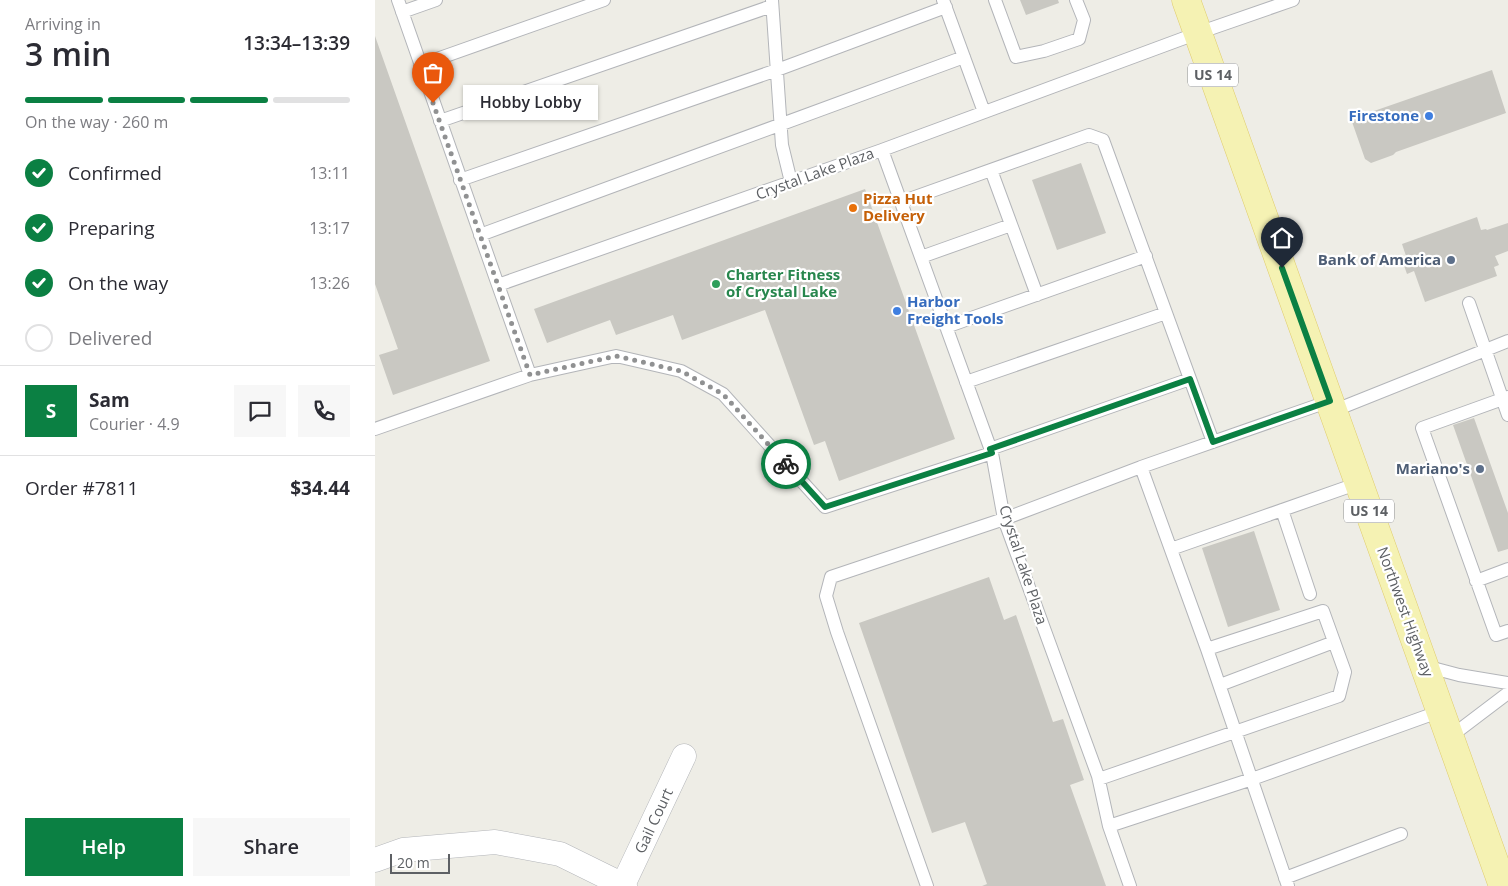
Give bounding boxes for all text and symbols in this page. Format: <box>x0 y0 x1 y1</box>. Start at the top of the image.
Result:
text: Arriving in <box>25 13 101 35</box>
text: 13:34–13:39 <box>243 30 350 56</box>
text: 3 min <box>25 32 111 75</box>
pin <box>412 52 454 103</box>
icon: bag <box>419 59 447 87</box>
road number: US 14 <box>1188 64 1238 86</box>
callout: Hobby Lobby <box>463 86 598 120</box>
text: Hobby Lobby <box>480 91 581 113</box>
place label: Firestone <box>1349 105 1419 125</box>
marker: Firestone <box>1423 110 1435 122</box>
text: On the way · 260 m <box>25 111 168 133</box>
street label: Crystal Lake Plaza <box>753 142 877 204</box>
icon: check <box>25 159 53 187</box>
text: Confirmed <box>68 160 162 186</box>
text: 13:11 <box>309 162 350 184</box>
place label: Pizza Hut Delivery <box>863 188 933 225</box>
marker: Pizza Hut Delivery <box>847 202 859 214</box>
icon: check <box>25 214 53 242</box>
text: Preparing <box>68 215 155 241</box>
text: 13:17 <box>309 217 350 239</box>
pin <box>1261 217 1303 268</box>
icon: home <box>1268 224 1296 252</box>
place label: Bank of America <box>1318 249 1441 269</box>
marker: Bank of America <box>1445 254 1457 266</box>
place label: Charter Fitness of Crystal Lake <box>726 264 840 301</box>
icon: check <box>25 269 53 297</box>
text: On the way <box>68 270 168 296</box>
text: 13:26 <box>309 272 350 294</box>
marker: Charter Fitness of Crystal Lake <box>710 278 722 290</box>
place label: Harbor Freight Tools <box>907 291 1004 328</box>
marker: Harbor Freight Tools <box>891 305 903 317</box>
text: Delivered <box>68 325 152 351</box>
button: chat <box>234 385 286 437</box>
button: phone <box>298 385 350 437</box>
text: Sam <box>89 387 130 413</box>
text: S <box>46 398 56 424</box>
text: Courier · 4.9 <box>89 413 180 435</box>
courier <box>761 439 811 489</box>
icon: bike <box>772 450 800 478</box>
place label: Mariano's <box>1396 458 1470 478</box>
marker: Mariano's <box>1474 463 1486 475</box>
text: Order #7811 <box>25 475 138 501</box>
text: $34.44 <box>290 475 350 501</box>
road number: US 14 <box>1344 500 1394 522</box>
street label: Crystal Lake Plaza <box>995 502 1053 627</box>
street label: Northwest Highway <box>1373 544 1439 680</box>
street label: Gail Court <box>629 785 677 856</box>
button: Help <box>25 818 183 876</box>
button: Share <box>193 818 350 876</box>
scale bar <box>390 851 450 874</box>
text: 20 m <box>397 853 430 872</box>

